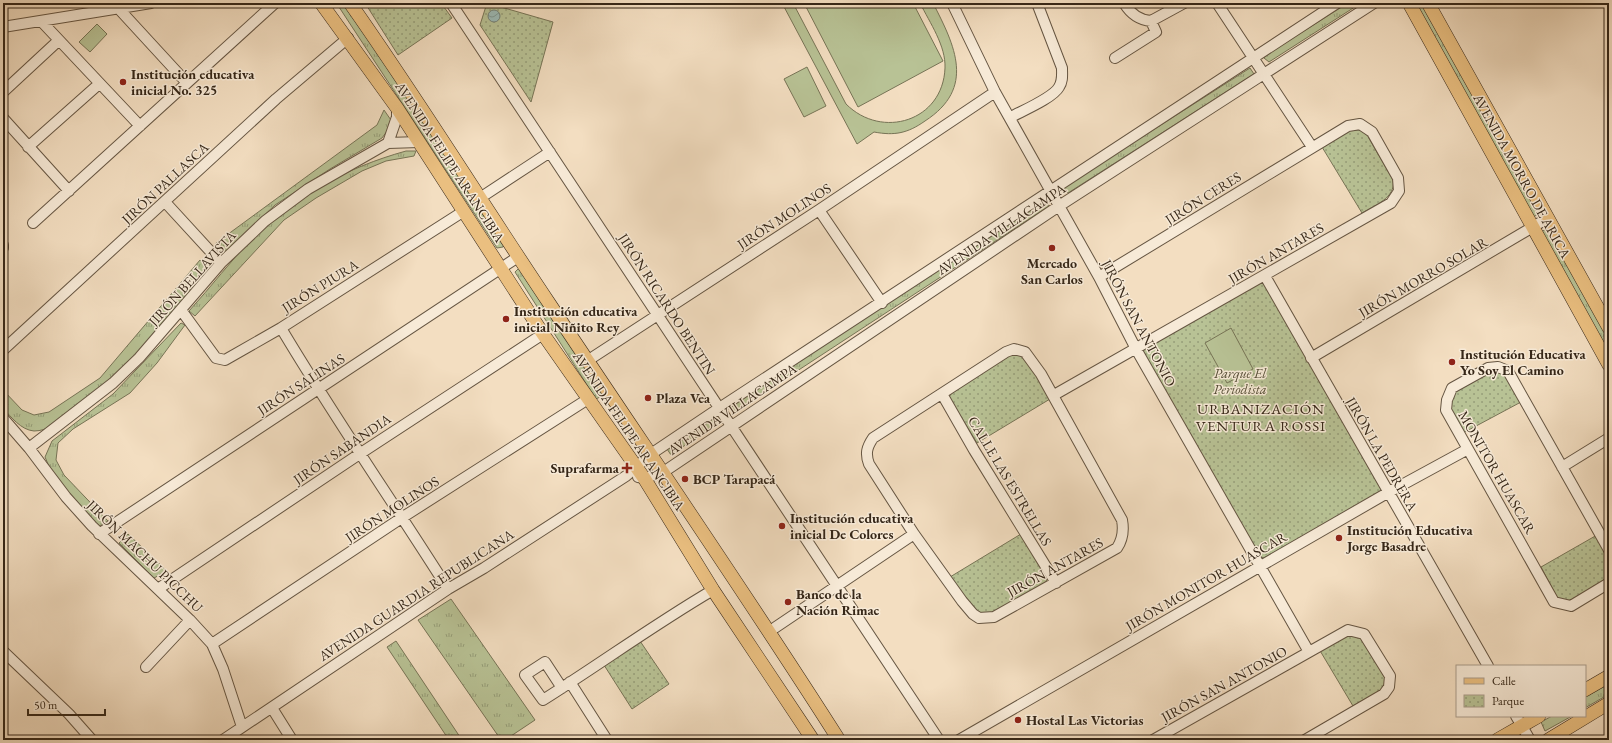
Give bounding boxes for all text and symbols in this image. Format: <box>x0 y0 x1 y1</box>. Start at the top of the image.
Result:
place label: Institución educativa inicial No. 325 <box>131 65 255 99</box>
marker: Institución educativa inicial No. 325 <box>118 77 128 87</box>
street label: AVENIDA FELIPE ARANCIBIA <box>391 77 509 246</box>
street label: AVENIDA MORRO DE ARICA <box>1469 90 1575 262</box>
street label: JIRÓN PALLASCA <box>117 138 212 229</box>
street label: JIRÓN CERES <box>1161 168 1244 229</box>
street label: JIRÓN MOLINOS <box>733 179 834 254</box>
street label: AVENIDA VILLACAMPA <box>932 179 1069 279</box>
street label: JIRÓN ANTARES <box>1224 218 1327 288</box>
street label: JIRÓN BELLAVISTA <box>144 226 240 330</box>
street label: JIRÓN RICARDO BENTIN <box>614 229 719 378</box>
street label: JIRÓN MORRO SOLAR <box>1354 232 1492 322</box>
marker: Mercado San Carlos <box>1047 243 1057 253</box>
place label: Mercado San Carlos <box>1021 254 1083 288</box>
street label: JIRÓN PIURA <box>277 255 362 317</box>
street label: JIRÓN SAN ANTONIO <box>1097 256 1180 390</box>
place label: Institución educativa inicial Niñito Rey <box>514 302 638 336</box>
marker: Institución educativa inicial Niñito Rey <box>501 314 511 324</box>
place label: Institución Educativa Yo Soy El Camino <box>1460 345 1586 379</box>
street label: AVENIDA FELIPE ARANCIBIA <box>568 347 689 514</box>
street label: JIRÓN SALINAS <box>253 349 348 419</box>
marker: Institución Educativa Yo Soy El Camino <box>1447 357 1457 367</box>
street label: AVENIDA VILLACAMPA <box>663 359 800 459</box>
park label: Parque El Periodista <box>1213 364 1267 398</box>
place label: Plaza Vea <box>656 389 711 407</box>
marker: Plaza Vea <box>643 393 653 403</box>
street label: JIRÓN LA PEDRERA <box>1341 393 1422 515</box>
district label: URBANIZACIÓN VENTURA ROSSI <box>1196 399 1326 435</box>
street label: MONITOR HUASCAR <box>1454 407 1540 538</box>
street label: JIRÓN SABANDIA <box>289 409 395 489</box>
street label: CALLE LAS ESTRELLAS <box>964 413 1056 549</box>
place label: Suprafarma <box>551 459 620 477</box>
marker: Suprafarma <box>622 463 632 473</box>
place label: BCP Tarapacá <box>693 470 776 488</box>
street label: JIRÓN MOLINOS <box>341 472 442 547</box>
marker: BCP Tarapacá <box>680 474 690 484</box>
street label: JIRÓN MACHU PICCHU <box>82 495 207 617</box>
place label: Institución educativa inicial De Colores <box>790 509 914 543</box>
marker: Institución educativa inicial De Colores <box>777 521 787 531</box>
place label: Institución Educativa Jorge Basadre <box>1345 521 1473 555</box>
street label: AVENIDA GUARDIA REPUBLICANA <box>314 525 517 665</box>
street label: JIRÓN MONITOR HUASCAR <box>1121 527 1291 635</box>
street label: JIRÓN ANTARES <box>1003 533 1106 601</box>
marker: Institución Educativa Jorge Basadre <box>1334 533 1344 543</box>
place label: Banco de la Nación Rimac <box>796 585 880 619</box>
marker: Banco de la Nación Rimac <box>783 597 793 607</box>
street label: JIRÓN SAN ANTONIO <box>1157 642 1290 727</box>
legend <box>1456 665 1586 717</box>
text: Calle <box>1492 673 1516 689</box>
scale bar <box>28 691 105 717</box>
text: Parque <box>1492 693 1524 709</box>
text: 50 m <box>34 697 58 713</box>
place label: Hostal Las Victorias <box>1026 711 1143 729</box>
marker: Hostal Las Victorias <box>1013 715 1023 725</box>

